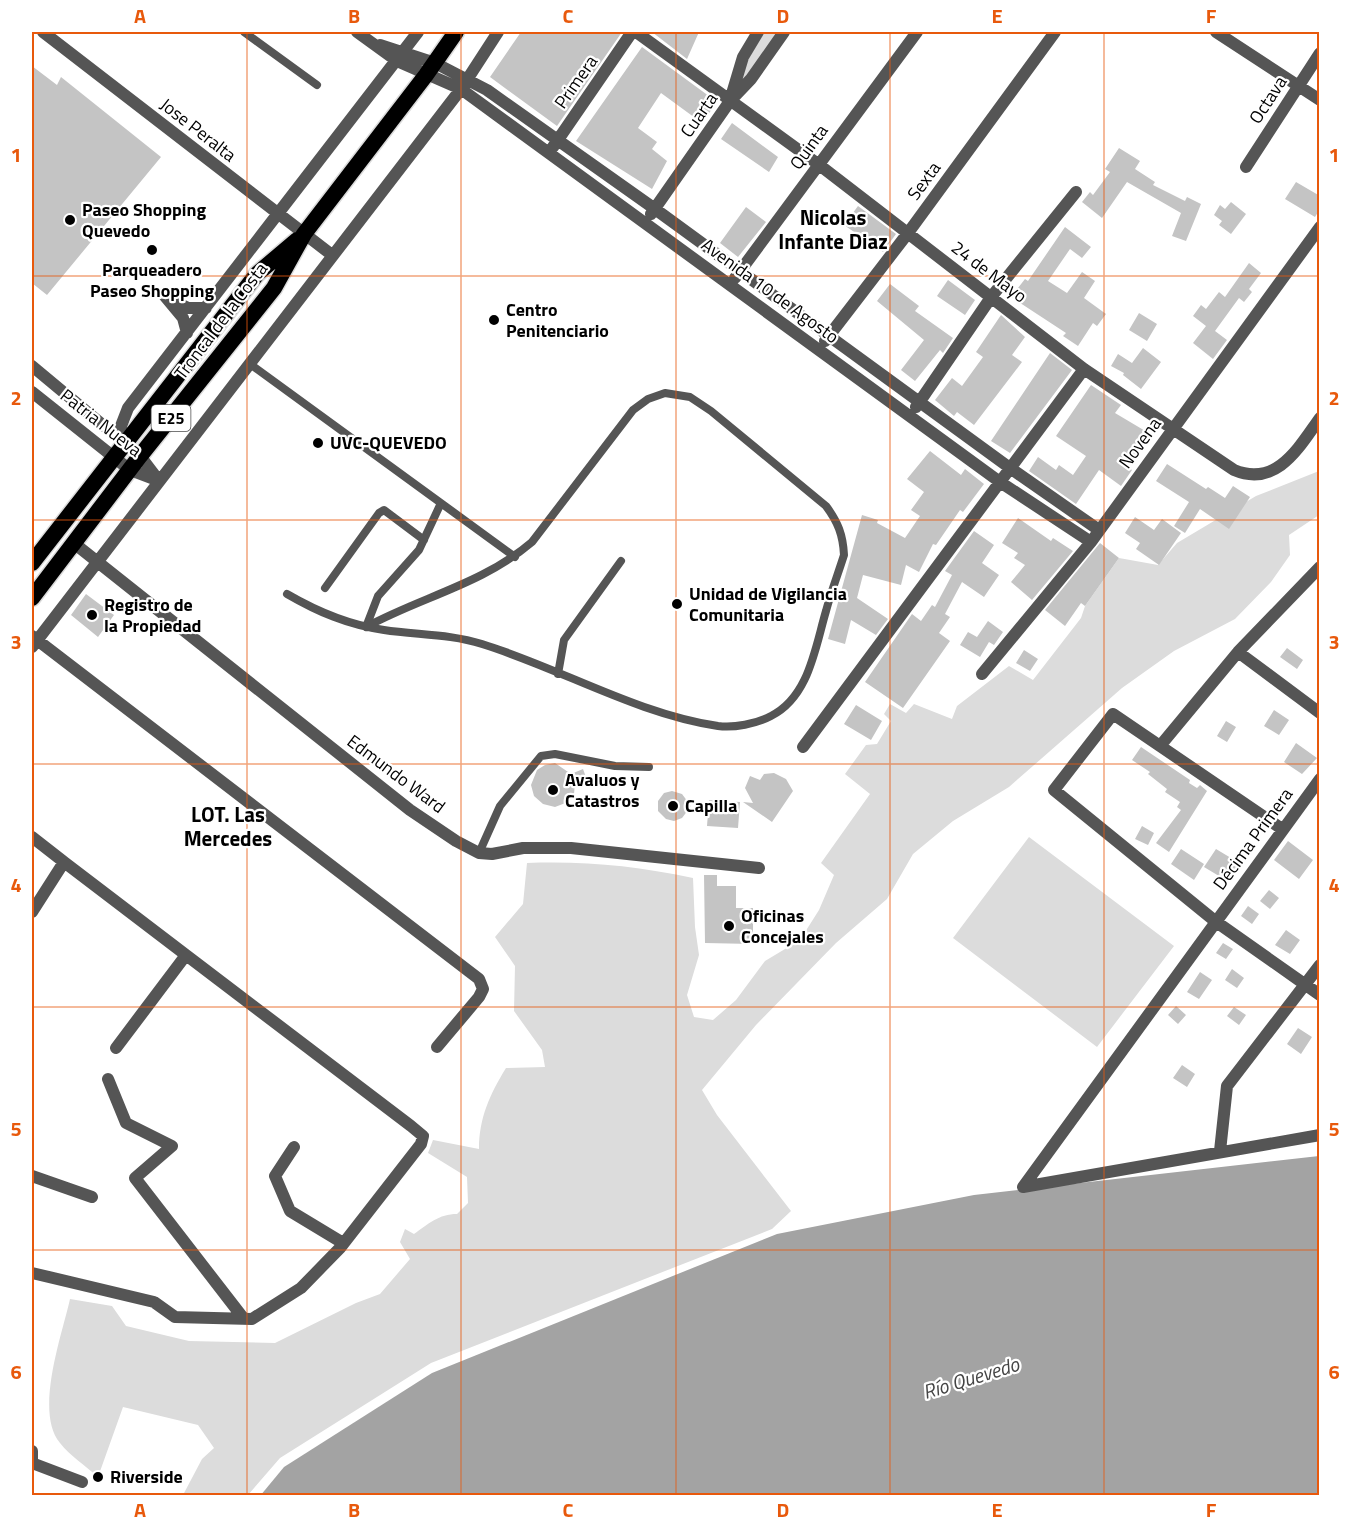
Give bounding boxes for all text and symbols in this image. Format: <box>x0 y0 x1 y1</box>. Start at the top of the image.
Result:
text: A <box>134 0 146 31</box>
text: B <box>348 0 360 31</box>
text: C <box>563 0 574 31</box>
text: D <box>777 0 789 31</box>
text: E <box>991 0 1003 31</box>
text: F <box>1206 0 1217 31</box>
street label: Primera <box>547 49 604 114</box>
street label: Octava <box>1242 70 1293 129</box>
street label: Cuarta <box>673 87 724 143</box>
street label: Jose Peralta <box>154 91 242 168</box>
street label: Quinta <box>783 118 834 175</box>
text: 1 <box>10 139 22 170</box>
text: 1 <box>1328 139 1340 170</box>
street label: Sexta <box>900 156 947 206</box>
place label: Paseo Shopping Quevedo <box>82 196 206 244</box>
district label: Nicolas Infante Diaz <box>778 201 888 257</box>
marker: Paseo Shopping Quevedo <box>63 213 77 227</box>
street label: Avenida 10 de Agosto <box>696 231 845 350</box>
street label: 24 de Mayo <box>946 234 1033 309</box>
marker: Parqueadero Paseo Shopping <box>145 243 159 257</box>
place label: Parqueadero Paseo Shopping <box>90 256 214 304</box>
street label: Troncal de la Costa <box>167 256 274 385</box>
place label: Centro Penitenciario <box>506 296 609 344</box>
marker: Centro Penitenciario <box>487 313 501 327</box>
text: 2 <box>10 382 22 413</box>
street label: Patria Nueva <box>55 382 148 463</box>
text: 2 <box>1328 382 1340 413</box>
road number: E25 <box>152 405 190 431</box>
street label: Novena <box>1112 411 1167 474</box>
place label: UVC-QUEVEDO <box>330 429 447 456</box>
marker: UVC-QUEVEDO <box>311 436 325 450</box>
place label: Unidad de Vigilancia Comunitaria <box>689 580 847 628</box>
place label: Registro de la Propiedad <box>104 591 201 639</box>
marker: Unidad de Vigilancia Comunitaria <box>670 597 684 611</box>
marker: Registro de la Propiedad <box>85 608 99 622</box>
text: 3 <box>10 626 22 657</box>
text: 3 <box>1328 626 1340 657</box>
street label: Edmundo Ward <box>342 728 451 820</box>
place label: Avaluos y Catastros <box>565 766 640 814</box>
street label: Décima Primera <box>1206 782 1299 895</box>
marker: Avaluos y Catastros <box>546 783 560 797</box>
place label: Capilla <box>685 792 737 819</box>
district label: LOT. Las Mercedes <box>184 798 272 854</box>
marker: Capilla <box>666 799 680 813</box>
text: 4 <box>10 869 22 900</box>
text: 4 <box>1328 869 1340 900</box>
place label: Oficinas Concejales <box>741 902 824 950</box>
marker: Oficinas Concejales <box>722 919 736 933</box>
text: 5 <box>10 1113 22 1144</box>
text: 5 <box>1328 1113 1340 1144</box>
water label: Río Quevedo <box>919 1348 1024 1407</box>
text: 6 <box>10 1356 22 1387</box>
text: 6 <box>1328 1356 1340 1387</box>
place label: Riverside <box>110 1463 183 1490</box>
marker: Riverside <box>91 1470 105 1484</box>
text: A <box>134 1494 146 1525</box>
text: B <box>348 1494 360 1525</box>
text: C <box>563 1494 574 1525</box>
text: D <box>777 1494 789 1525</box>
text: E <box>991 1494 1003 1525</box>
text: F <box>1206 1494 1217 1525</box>

